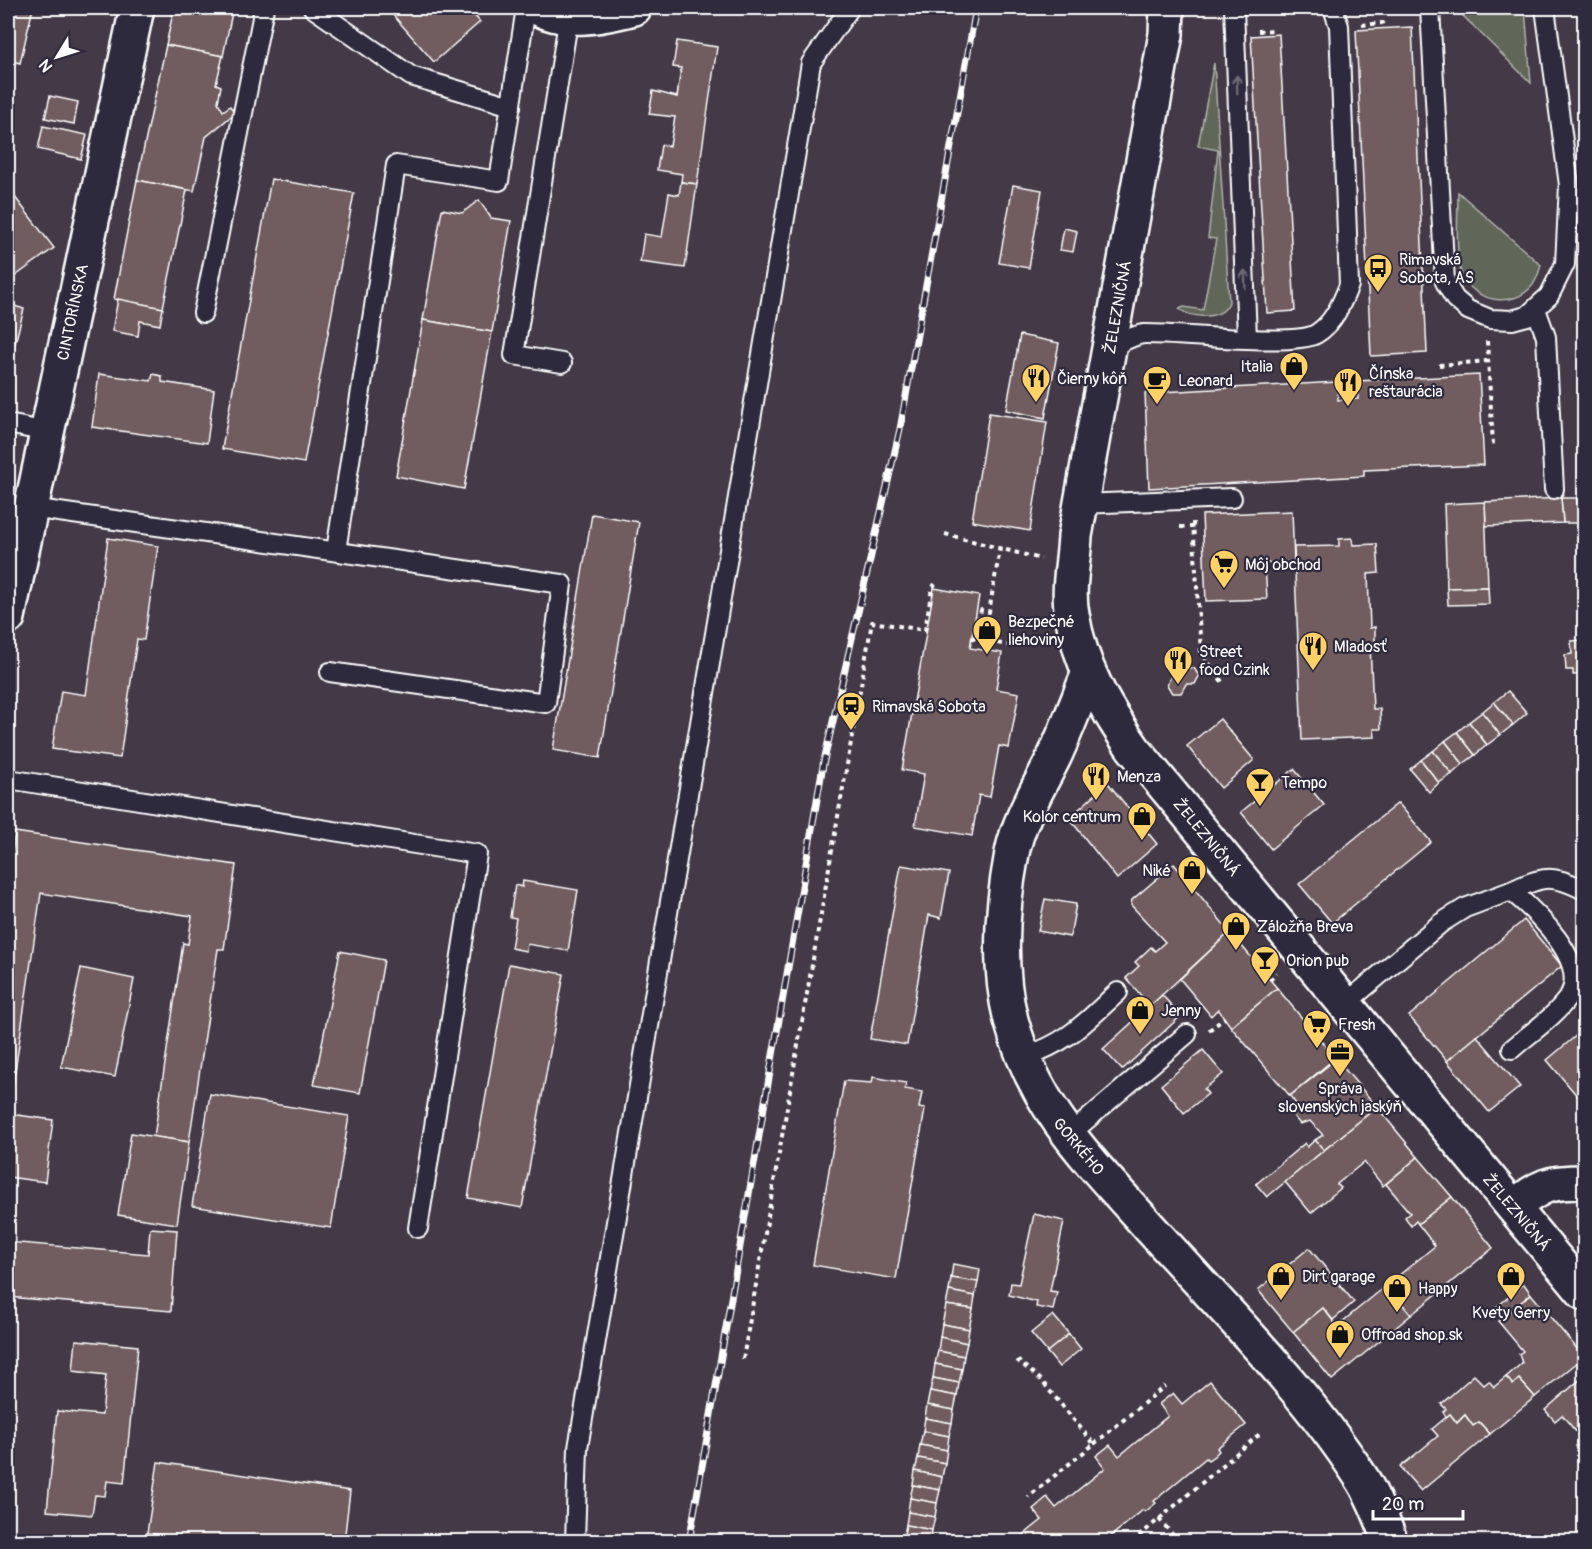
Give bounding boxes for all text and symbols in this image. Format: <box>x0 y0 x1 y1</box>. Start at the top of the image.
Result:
north arrow <box>27 27 87 87</box>
text: N <box>35 55 57 76</box>
one-way arrow <box>1231 75 1242 95</box>
place label: Rimavská Sobota, AS <box>1399 250 1474 288</box>
bus stop icon: Rimavská Sobota, AS <box>1362 252 1394 294</box>
street label: ŽELEZNIČNÁ <box>1100 259 1136 356</box>
street label: CINTORÍNSKA <box>53 262 93 362</box>
one-way arrow <box>1239 270 1250 290</box>
shop icon: Italia <box>1278 350 1310 392</box>
place label: Italia <box>1241 357 1273 377</box>
restaurant icon: Čierny kôň <box>1020 362 1052 404</box>
cafe icon: Leonard <box>1141 364 1173 406</box>
place label: Čínska reštaurácia <box>1369 364 1443 402</box>
restaurant icon: Čínska reštaurácia <box>1332 366 1364 408</box>
place label: Čierny kôň <box>1057 369 1127 389</box>
place label: Leonard <box>1178 371 1233 391</box>
supermarket icon: Môj obchod <box>1208 548 1240 590</box>
place label: Môj obchod <box>1245 555 1321 575</box>
place label: Bezpečné liehoviny <box>1008 612 1075 650</box>
shop icon: Bezpečné liehoviny <box>971 614 1003 656</box>
restaurant icon: Mladosť <box>1297 630 1329 672</box>
place label: Mladosť <box>1334 637 1388 657</box>
place label: Street food Czink <box>1199 642 1270 680</box>
restaurant icon: Street food Czink <box>1162 644 1194 686</box>
station icon: Rimavská Sobota <box>835 690 867 732</box>
place label: Rimavská Sobota <box>872 697 986 717</box>
restaurant icon: Menza <box>1080 760 1112 802</box>
bar icon: Tempo <box>1244 766 1276 808</box>
place label: Menza <box>1117 767 1161 787</box>
place label: Tempo <box>1281 773 1327 793</box>
street label: ŽELEZNIČNÁ <box>1169 794 1244 881</box>
shop icon: Kolor centrum <box>1126 800 1158 842</box>
place label: Kolor centrum <box>1023 807 1121 827</box>
shop icon: Niké <box>1176 854 1208 896</box>
place label: Niké <box>1142 861 1171 881</box>
shop icon: Záložňa Breva <box>1220 910 1252 952</box>
place label: Záložňa Breva <box>1257 917 1353 937</box>
bar icon: Orion pub <box>1249 944 1281 986</box>
place label: Orion pub <box>1286 951 1349 971</box>
shop icon: Jenny <box>1124 994 1156 1036</box>
place label: Jenny <box>1161 1001 1201 1021</box>
supermarket icon: Fresh <box>1301 1008 1333 1050</box>
place label: Fresh <box>1338 1015 1376 1035</box>
office icon: Správa slovenských jaskýň <box>1324 1036 1356 1078</box>
place label: Správa slovenských jaskýň <box>1278 1079 1402 1117</box>
street label: GORKÉHO <box>1048 1114 1108 1179</box>
street label: ŽELEZNIČNÁ <box>1478 1170 1554 1255</box>
shop icon: Dirt garage <box>1265 1260 1297 1302</box>
shop icon: Kvety Gerry <box>1495 1260 1527 1302</box>
place label: Dirt garage <box>1302 1267 1375 1287</box>
shop icon: Happy <box>1381 1272 1413 1314</box>
place label: Happy <box>1418 1279 1458 1299</box>
place label: Kvety Gerry <box>1472 1303 1550 1323</box>
shop icon: Offroad shop.sk <box>1324 1318 1356 1360</box>
place label: Offroad shop.sk <box>1361 1325 1463 1345</box>
scale bar <box>1373 1483 1463 1521</box>
text: 20 m <box>1382 1493 1424 1516</box>

